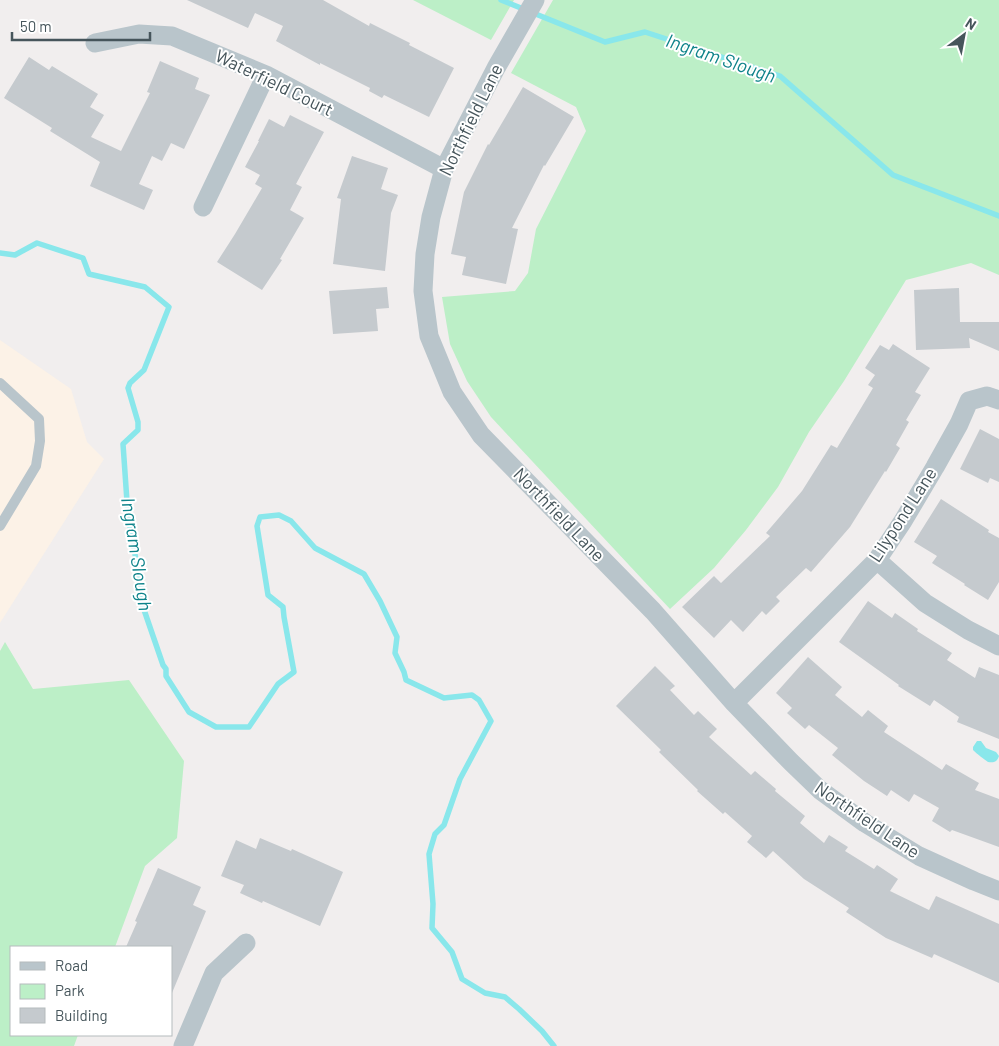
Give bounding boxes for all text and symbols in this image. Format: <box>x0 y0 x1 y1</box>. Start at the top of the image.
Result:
scale bar <box>12 10 150 42</box>
north arrow <box>939 10 989 60</box>
text: N <box>963 14 980 33</box>
text: 50 m <box>20 17 52 35</box>
water label: Ingram Slough <box>663 28 779 87</box>
street label: Waterfield Court <box>212 44 337 120</box>
street label: Northfield Lane <box>434 60 507 179</box>
street label: Northfield Lane <box>509 463 610 566</box>
street label: Lilypond Lane <box>863 463 941 566</box>
water label: Ingram Slough <box>117 495 158 612</box>
street label: Northfield Lane <box>811 776 924 862</box>
legend <box>10 946 172 1036</box>
text: Road <box>55 956 88 974</box>
text: Park <box>55 981 85 999</box>
text: Building <box>55 1006 108 1024</box>

